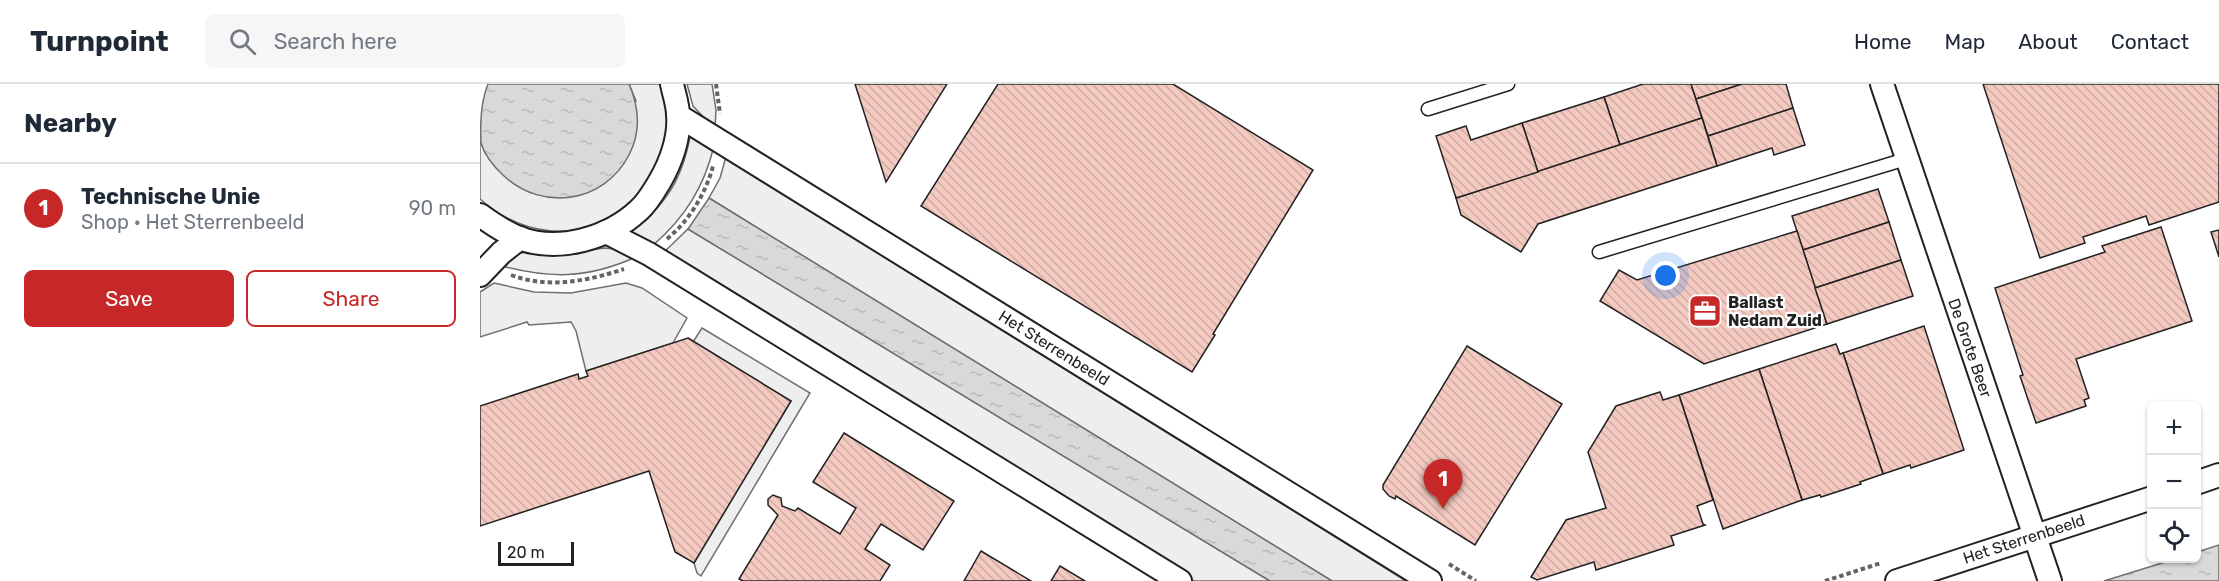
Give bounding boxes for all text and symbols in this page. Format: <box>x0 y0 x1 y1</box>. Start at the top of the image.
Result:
search box <box>205 14 625 68</box>
text: Turnpoint <box>30 25 169 58</box>
icon: search <box>226 25 259 58</box>
text: Search here <box>274 28 397 55</box>
text: Home <box>1854 29 1911 54</box>
text: Map <box>1944 29 1985 54</box>
text: About <box>2018 29 2078 54</box>
text: Contact <box>2111 29 2189 54</box>
text: Nearby <box>24 108 117 139</box>
text: Technische Unie <box>81 183 260 210</box>
text: 1 <box>39 196 48 220</box>
text: 90 m <box>409 196 456 220</box>
text: Shop · Het Sterrenbeeld <box>81 210 304 234</box>
your location <box>1651 261 1680 290</box>
button: Save <box>24 270 234 327</box>
button: Share <box>246 270 456 327</box>
office icon: Ballast Nedam Zuid <box>1687 293 1723 329</box>
place label: Ballast Nedam Zuid <box>1728 293 1822 330</box>
street label: De Grote Beer <box>1944 296 1996 400</box>
street label: Het Sterrenbeeld <box>995 306 1113 390</box>
map controls <box>2147 401 2201 563</box>
button: + <box>2147 401 2201 455</box>
button: − <box>2147 455 2201 509</box>
pin: 1 <box>1424 460 1462 509</box>
button: locate <box>2147 509 2201 563</box>
street label: Het Sterrenbeeld <box>1961 510 2087 568</box>
scale bar <box>498 539 574 566</box>
text: 20 m <box>507 543 545 562</box>

